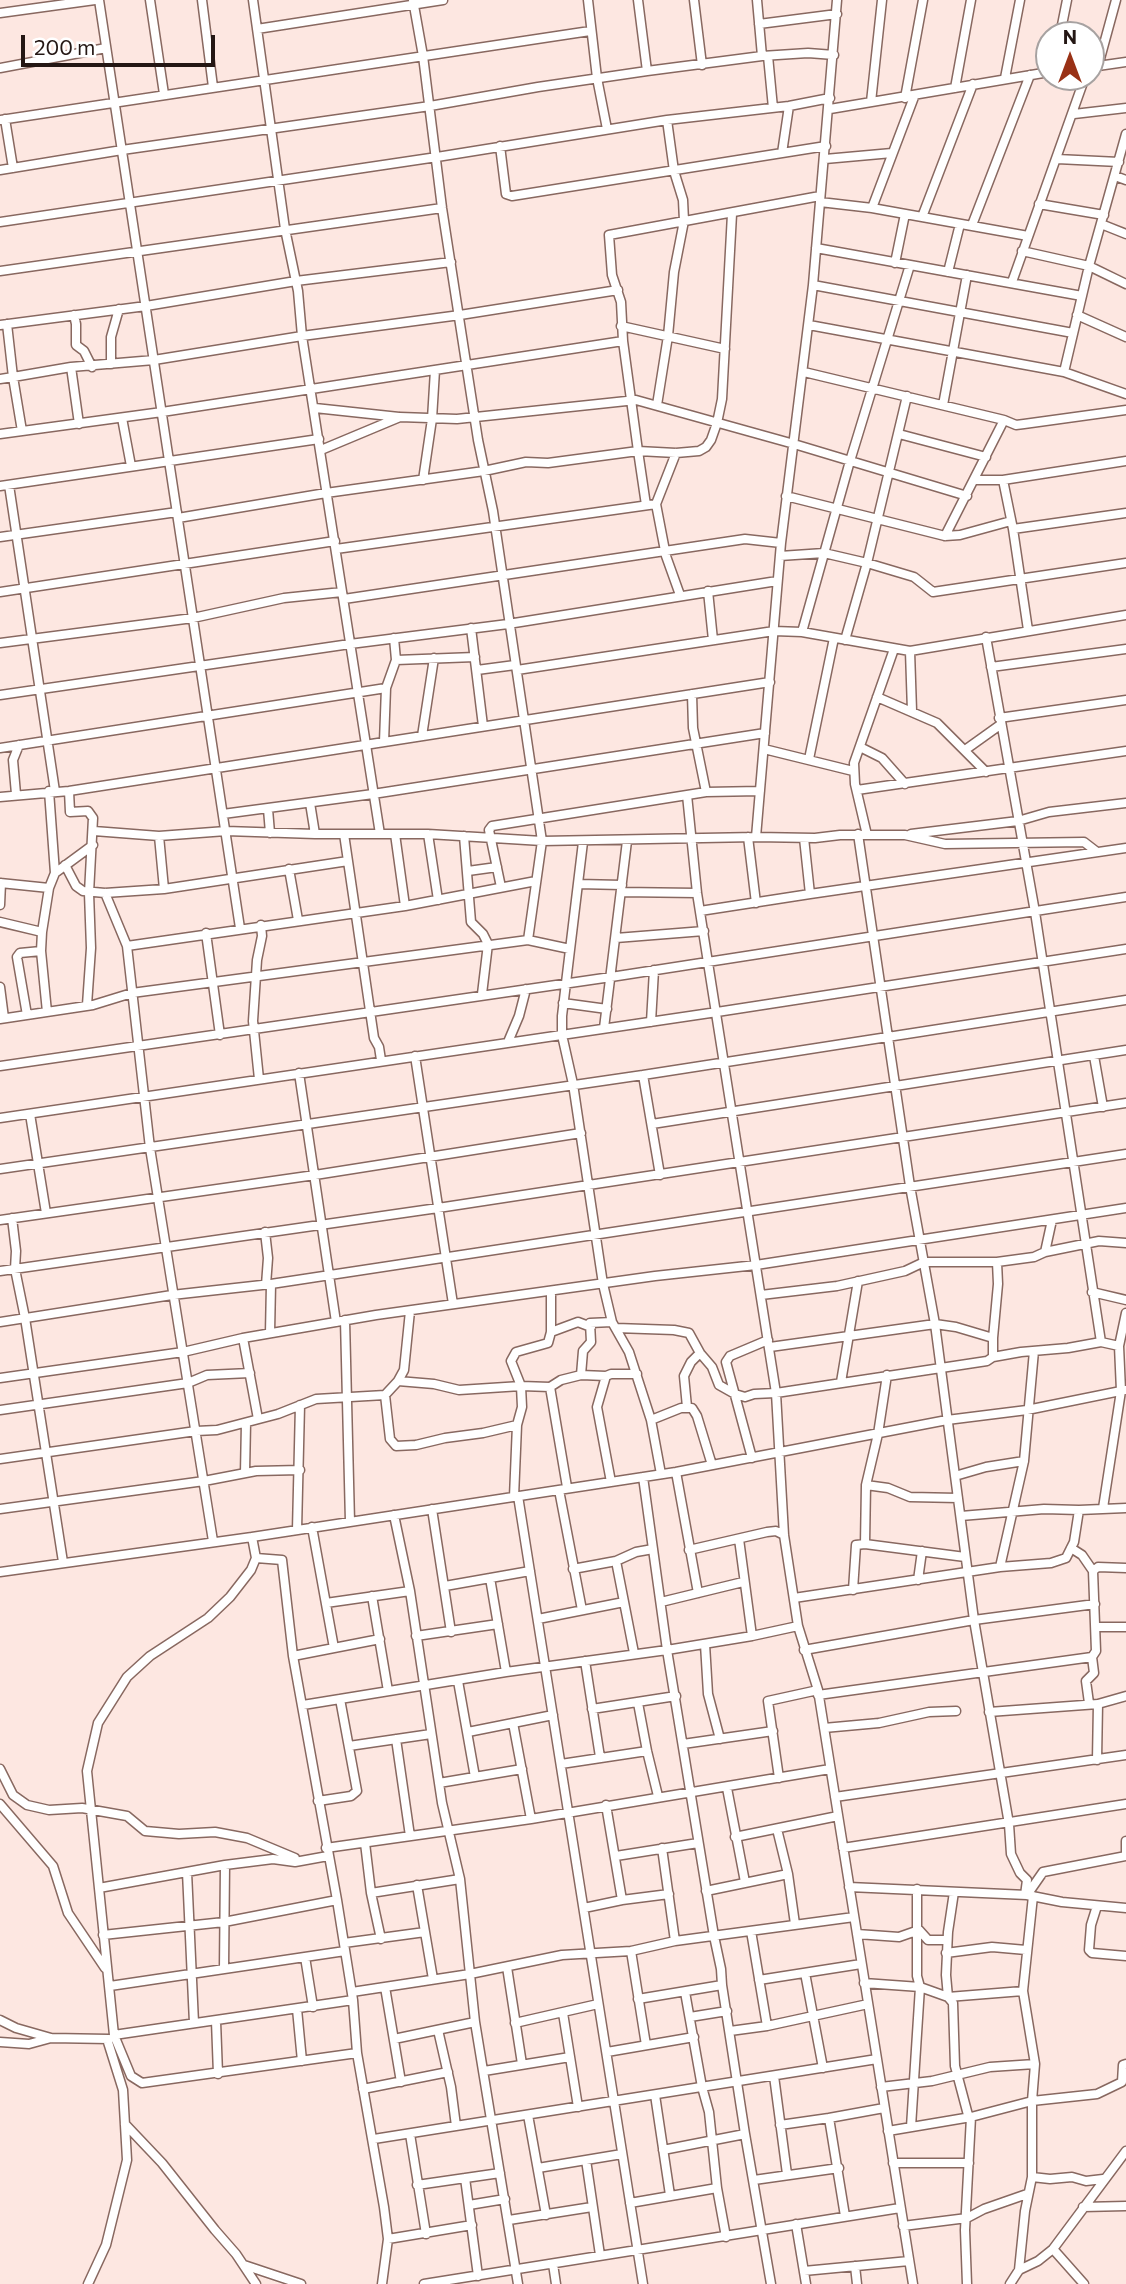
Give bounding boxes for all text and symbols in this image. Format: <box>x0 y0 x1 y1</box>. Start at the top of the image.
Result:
scale bar <box>24 21 219 65</box>
north arrow <box>1035 21 1105 91</box>
text: N <box>1063 25 1077 48</box>
text: 200 m <box>34 34 95 59</box>

